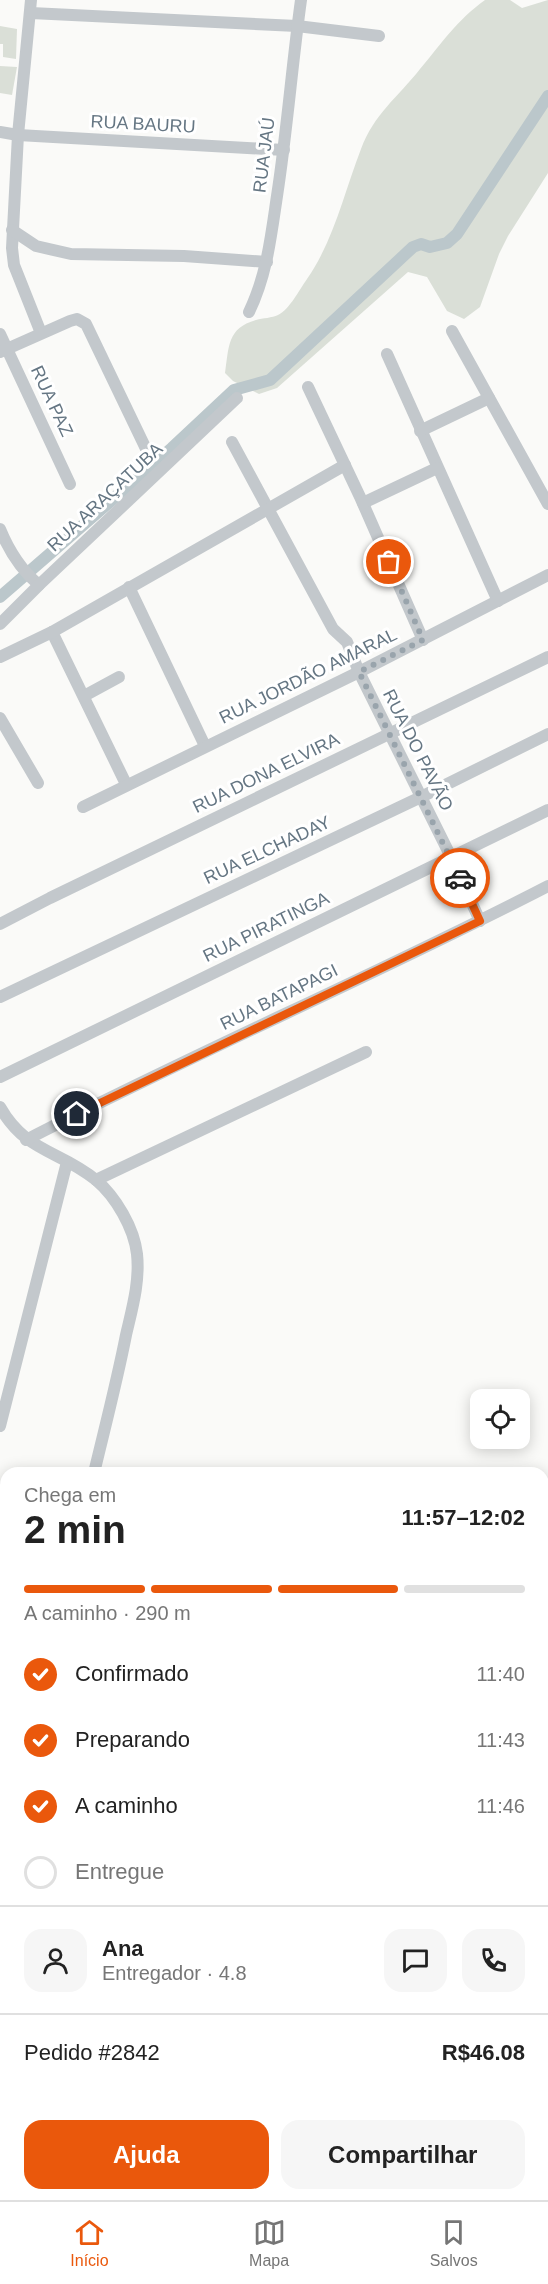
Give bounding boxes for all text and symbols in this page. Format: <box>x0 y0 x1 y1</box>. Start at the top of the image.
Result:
street label: RUA BAURU <box>90 111 196 137</box>
street label: RUA JAÚ <box>248 116 279 194</box>
street label: RUA PAZ <box>27 362 77 440</box>
street label: RUA ARAÇATUBA <box>43 439 167 555</box>
pin <box>363 536 414 587</box>
icon: bag <box>372 545 405 578</box>
street label: RUA JORDÃO AMARAL <box>216 623 400 728</box>
street label: RUA DO PAVÃO <box>379 686 458 814</box>
street label: RUA DONA ELVIRA <box>189 729 343 817</box>
street label: RUA ELCHADAY <box>200 812 334 888</box>
courier <box>430 848 490 908</box>
icon: car <box>444 862 477 895</box>
street label: RUA PIRATINGA <box>200 888 332 966</box>
street label: RUA BATAPAGI <box>217 960 341 1034</box>
pin <box>51 1088 102 1139</box>
icon: home <box>60 1097 93 1130</box>
map controls <box>470 1389 530 1449</box>
button: locate <box>470 1389 530 1449</box>
text: Chega em <box>24 1484 116 1506</box>
text: 11:57–12:02 <box>401 1505 525 1530</box>
text: 2 min <box>24 1508 126 1551</box>
text: A caminho · 290 m <box>24 1602 191 1624</box>
icon: check <box>24 1658 57 1691</box>
text: Confirmado <box>75 1661 189 1686</box>
text: 11:40 <box>476 1663 525 1685</box>
icon: check <box>24 1724 57 1757</box>
text: Preparando <box>75 1727 190 1752</box>
text: 11:43 <box>476 1729 525 1751</box>
icon: check <box>24 1790 57 1823</box>
text: A caminho <box>75 1793 178 1818</box>
text: 11:46 <box>476 1795 525 1817</box>
text: Entregue <box>75 1859 164 1884</box>
button: person <box>24 1929 87 1992</box>
button: chat <box>384 1929 447 1992</box>
button: phone <box>462 1929 525 1992</box>
text: Ana <box>102 1936 144 1961</box>
text: Entregador · 4.8 <box>102 1962 247 1984</box>
text: Pedido #2842 <box>24 2040 160 2065</box>
text: R$46.08 <box>442 2040 525 2065</box>
button: Ajuda <box>24 2120 269 2189</box>
button: Compartilhar <box>281 2120 525 2189</box>
tab: Início <box>70 2216 109 2270</box>
tab: Mapa <box>249 2216 289 2270</box>
tab: Salvos <box>430 2216 478 2270</box>

